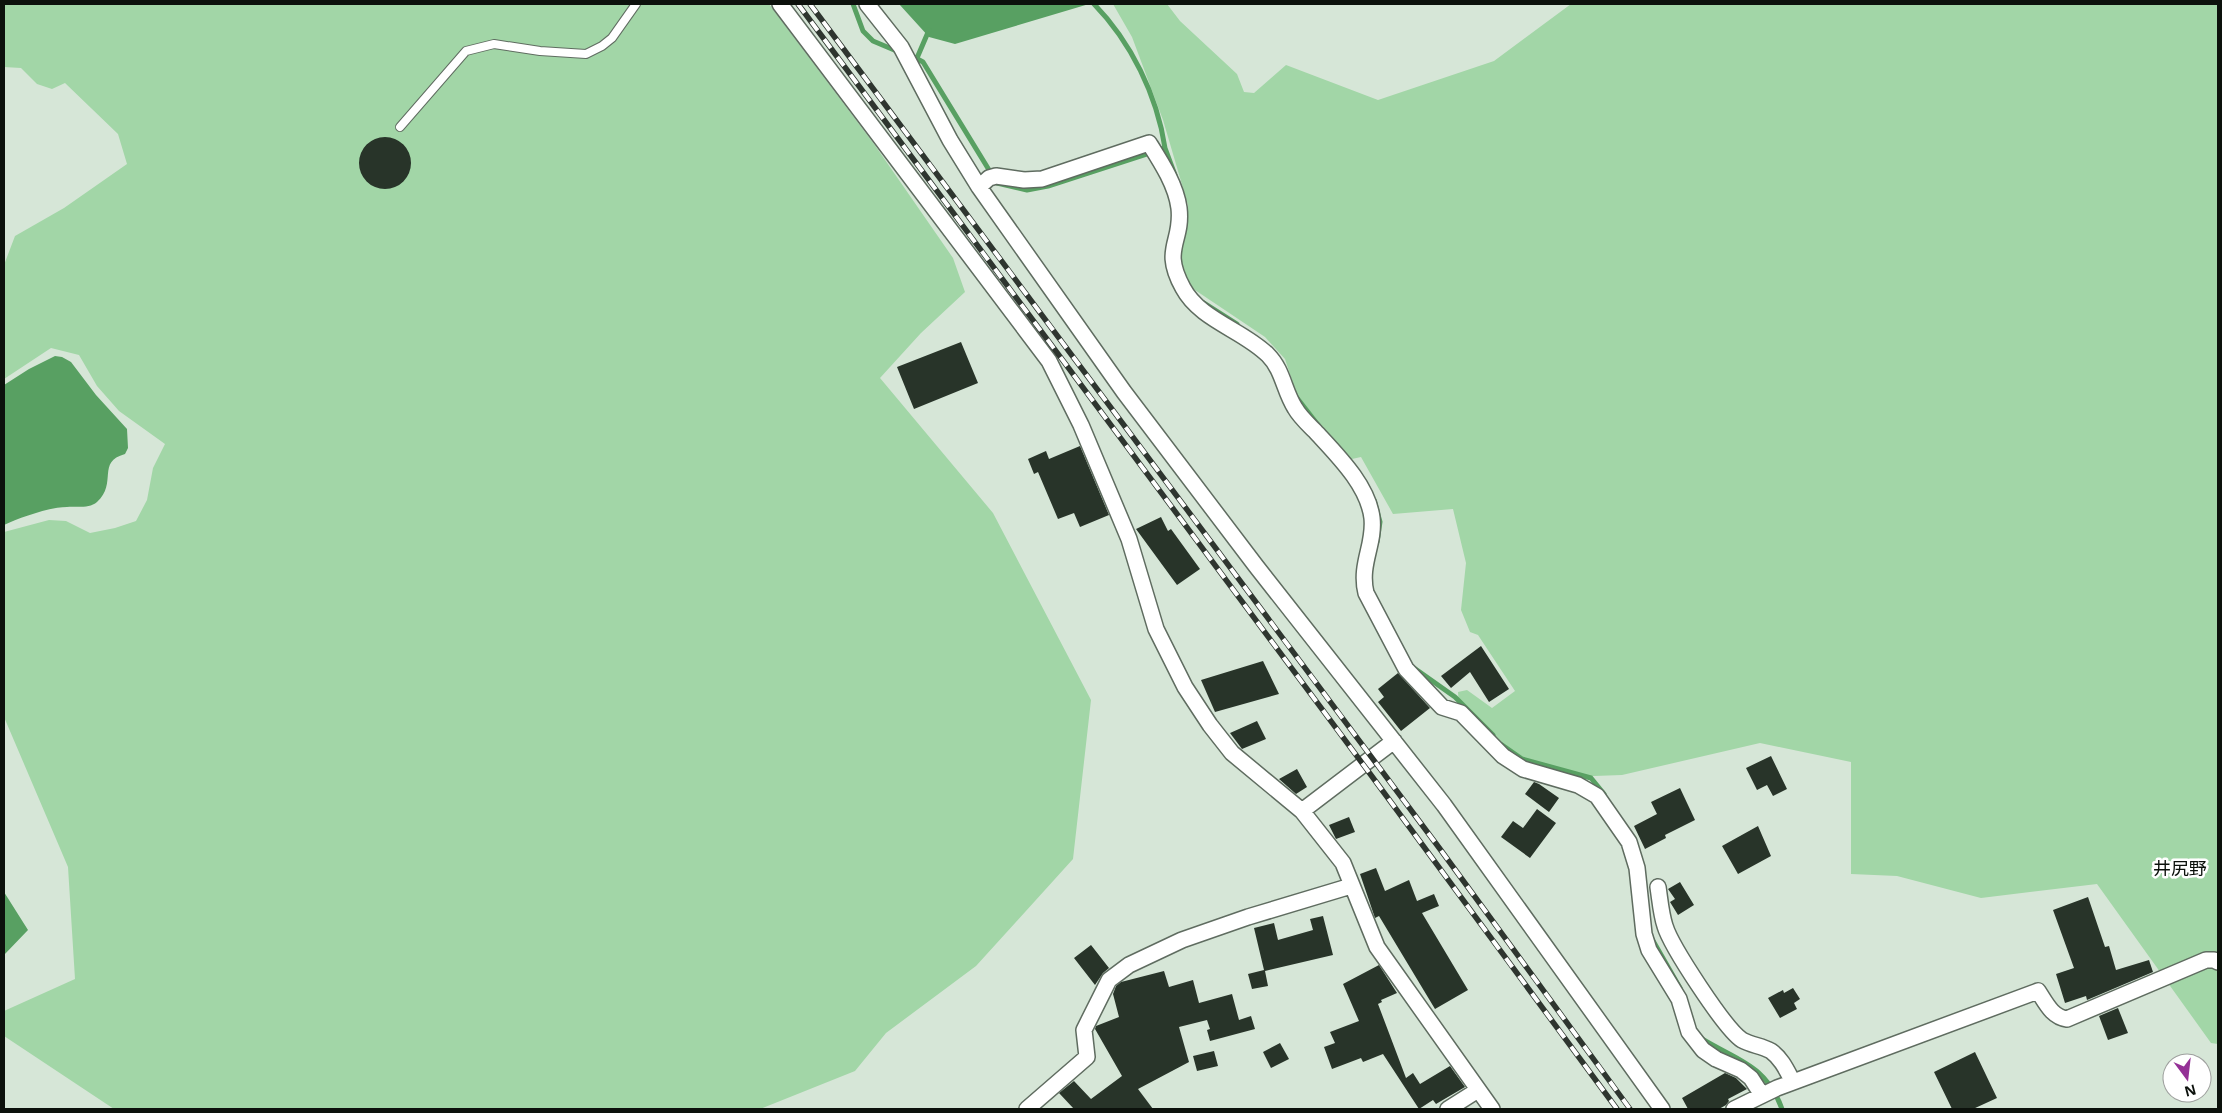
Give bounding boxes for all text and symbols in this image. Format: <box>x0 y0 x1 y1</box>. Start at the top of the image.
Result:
district label: 井尻野 <box>2153 856 2207 880</box>
north arrow <box>2162 1053 2212 1103</box>
text: N <box>2183 1080 2198 1102</box>

